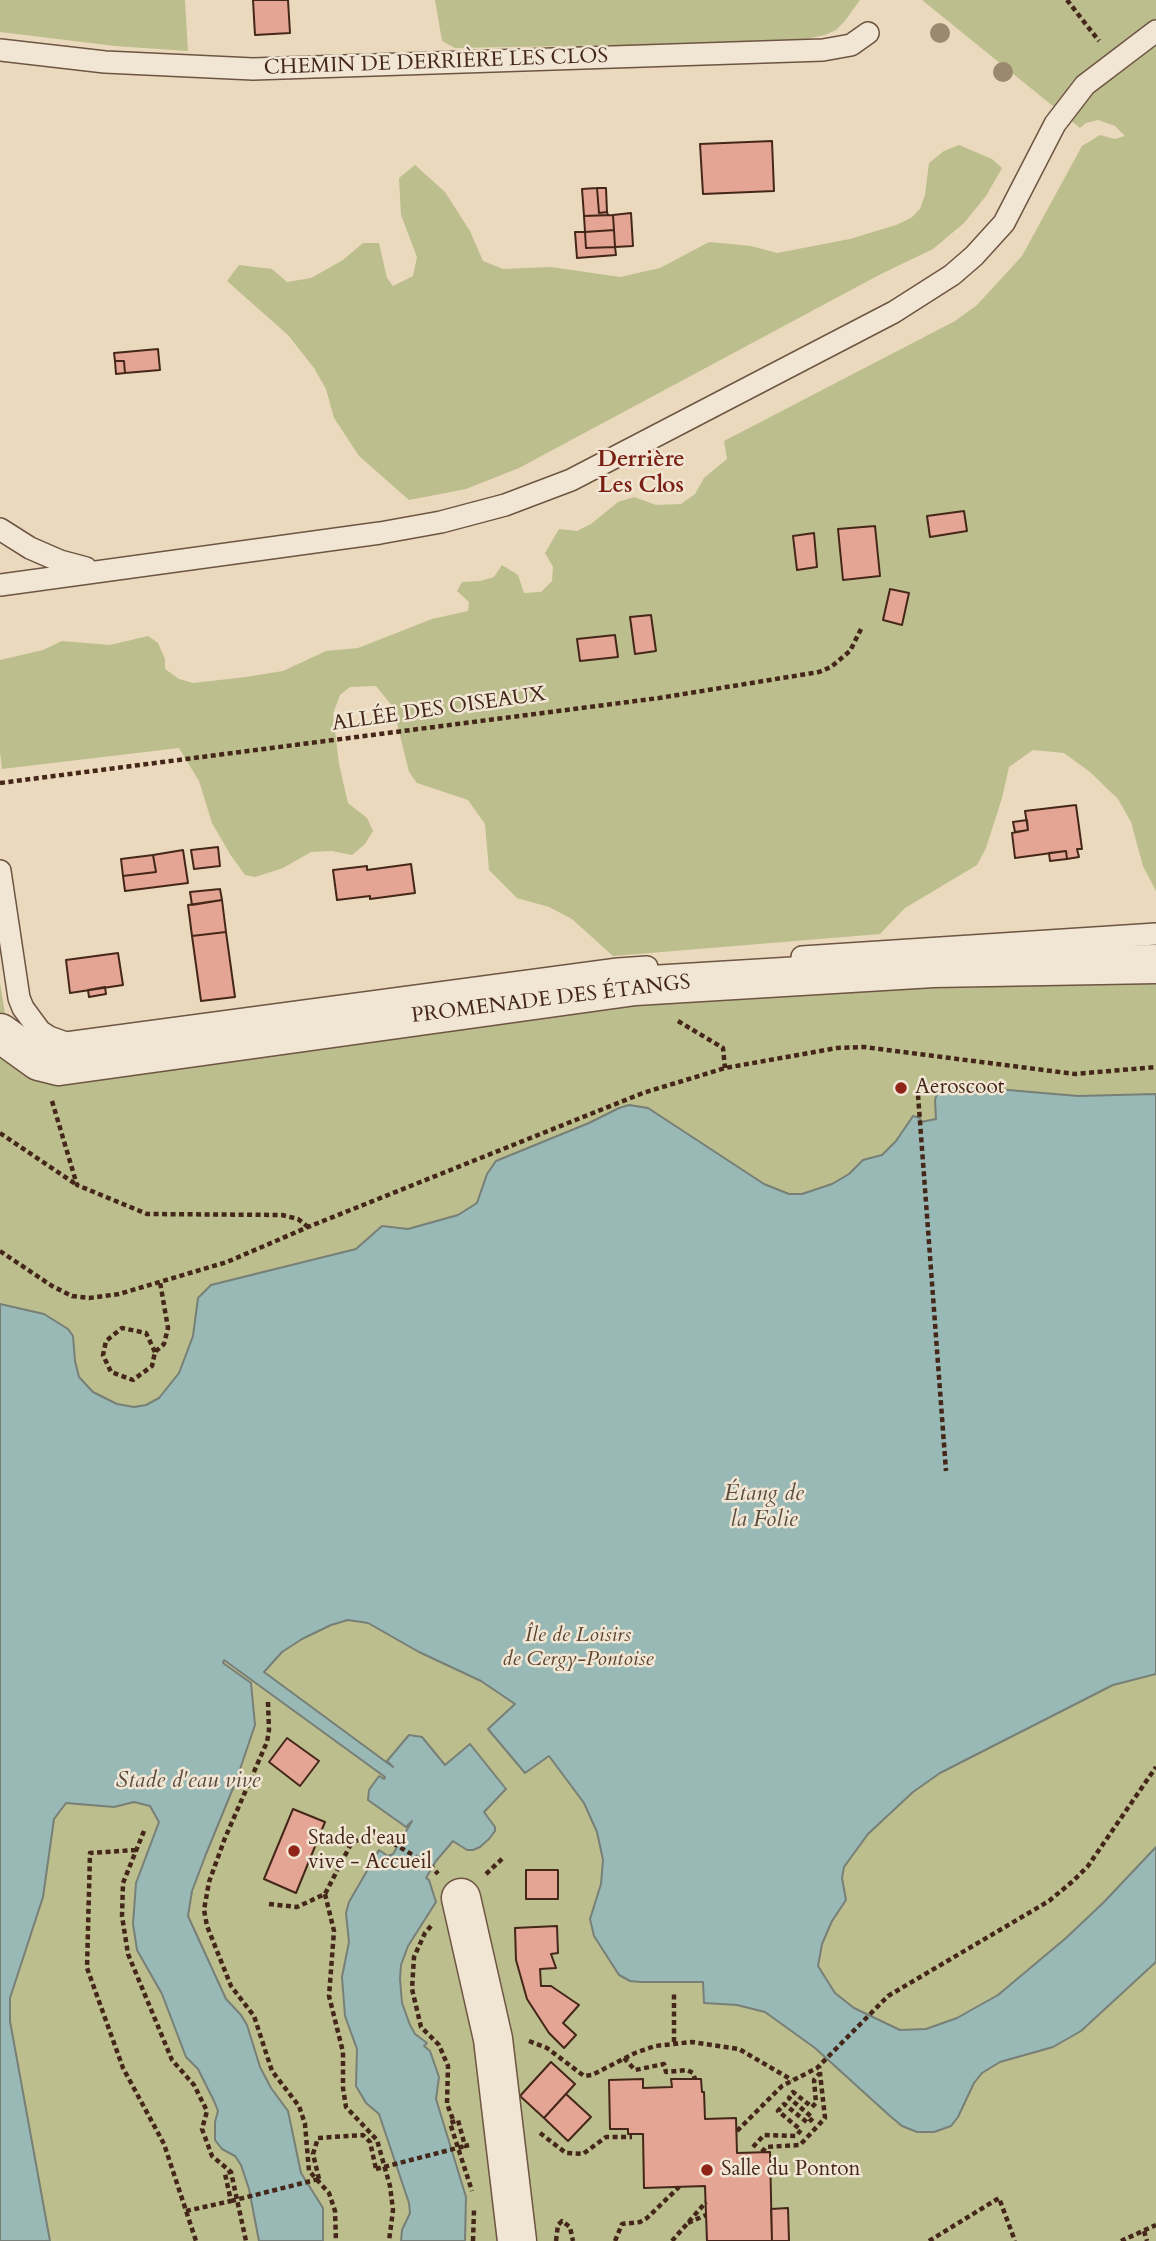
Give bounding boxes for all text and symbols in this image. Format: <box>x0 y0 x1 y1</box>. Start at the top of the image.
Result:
street label: CHEMIN DE DERRIÈRE LES CLOS <box>263 44 609 82</box>
district label: Derrière Les Clos <box>597 447 685 501</box>
street label: ALLÉE DES OISEAUX <box>331 683 547 737</box>
street label: PROMENADE DES ÉTANGS <box>410 970 692 1030</box>
place label: Aeroscoot <box>915 1075 1004 1101</box>
marker: Aeroscoot <box>893 1080 909 1096</box>
water label: Étang de la Folie <box>724 1481 804 1535</box>
park label: Île de Loisirs de Cergy-Pontoise <box>502 1623 654 1673</box>
water label: Stade d'eau vive <box>116 1768 260 1796</box>
place label: Stade d'eau vive - Accueil <box>308 1826 432 1876</box>
marker: Stade d'eau vive - Accueil <box>286 1843 302 1859</box>
place label: Salle du Ponton <box>721 2157 860 2183</box>
marker: Salle du Ponton <box>699 2162 715 2178</box>

